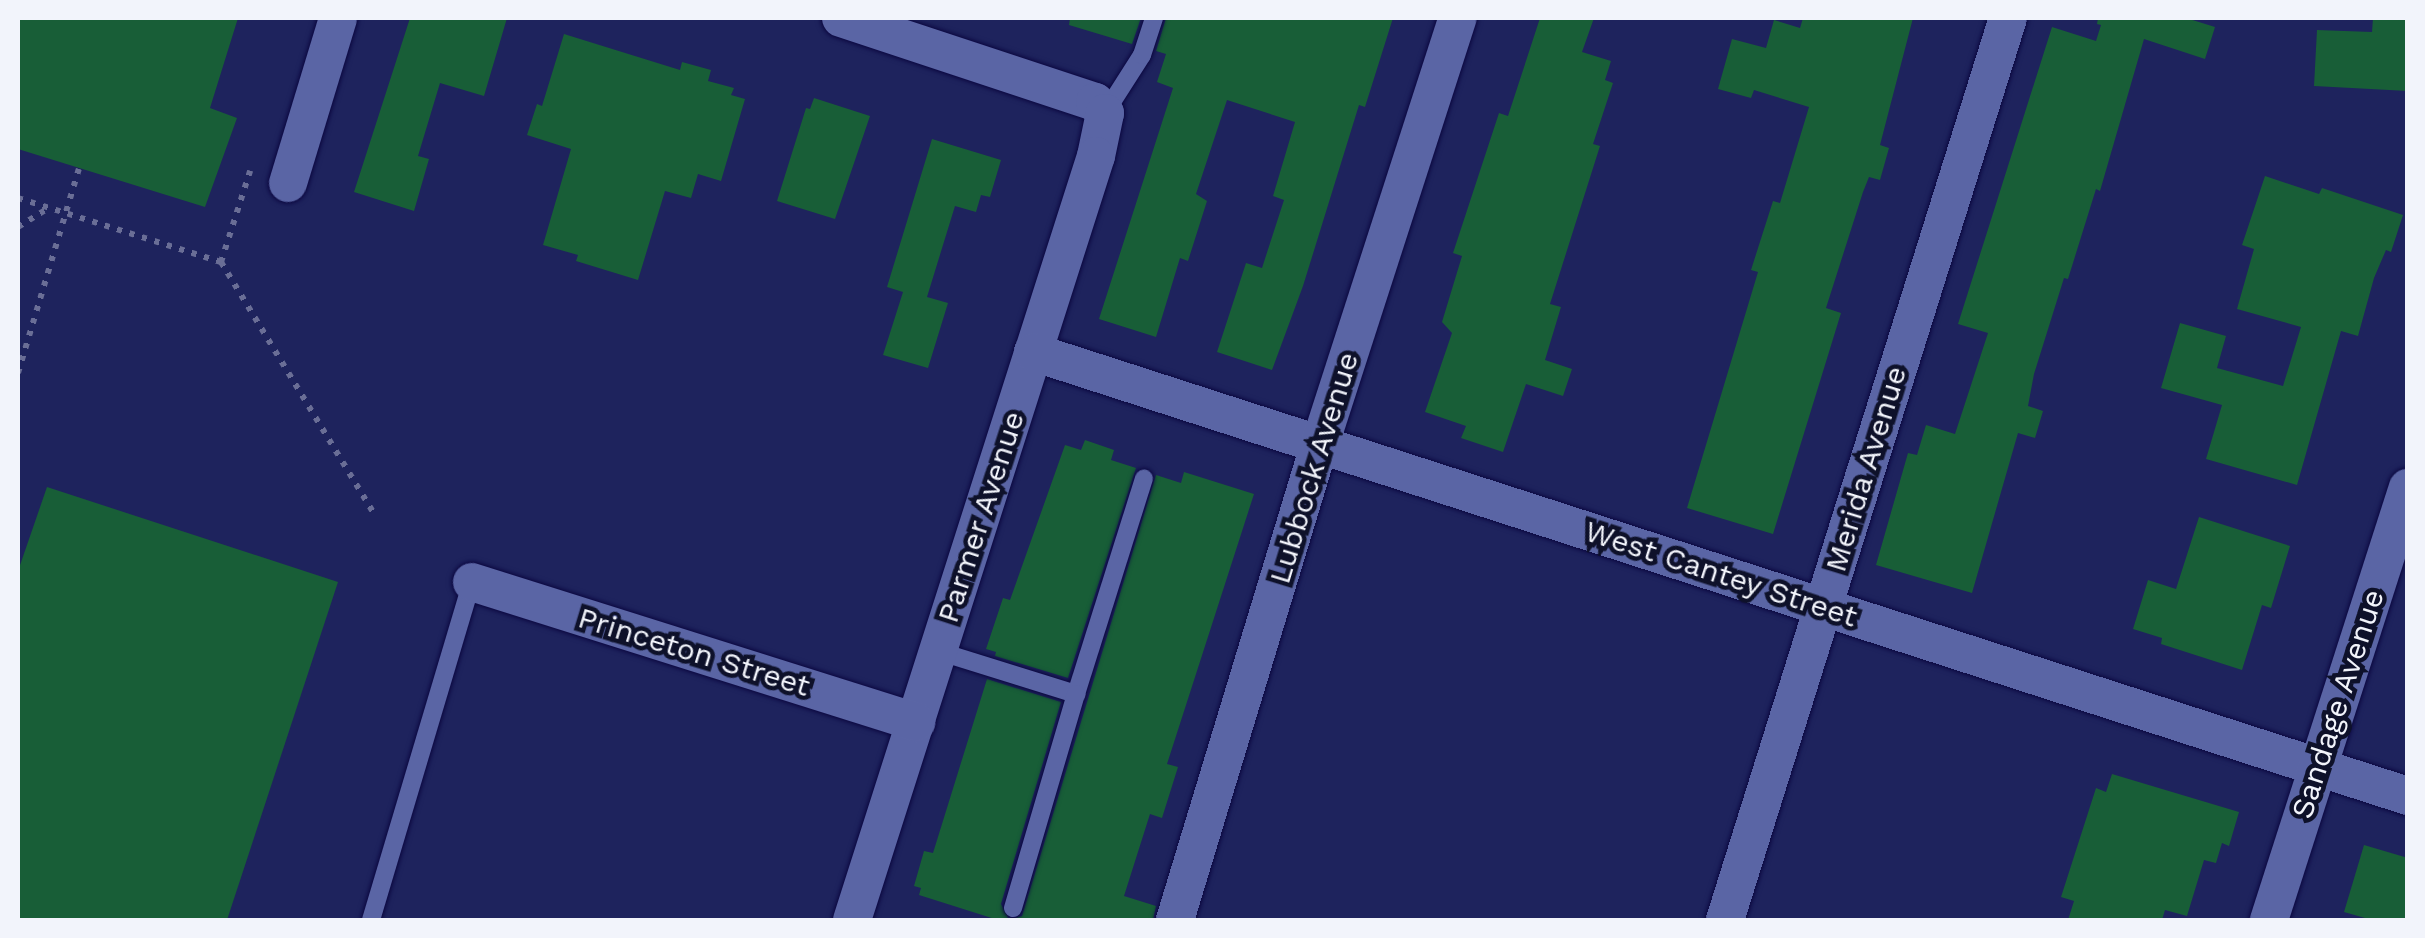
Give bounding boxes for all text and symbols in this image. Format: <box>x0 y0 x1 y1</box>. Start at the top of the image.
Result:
street label: Lubbock Avenue <box>1261 347 1367 589</box>
street label: Merida Avenue <box>1817 361 1915 577</box>
street label: Parmer Avenue <box>930 406 1032 628</box>
street label: West Cantey Street <box>1580 513 1862 635</box>
street label: Sandage Avenue <box>2284 584 2392 824</box>
street label: Princeton Street <box>574 600 814 704</box>

